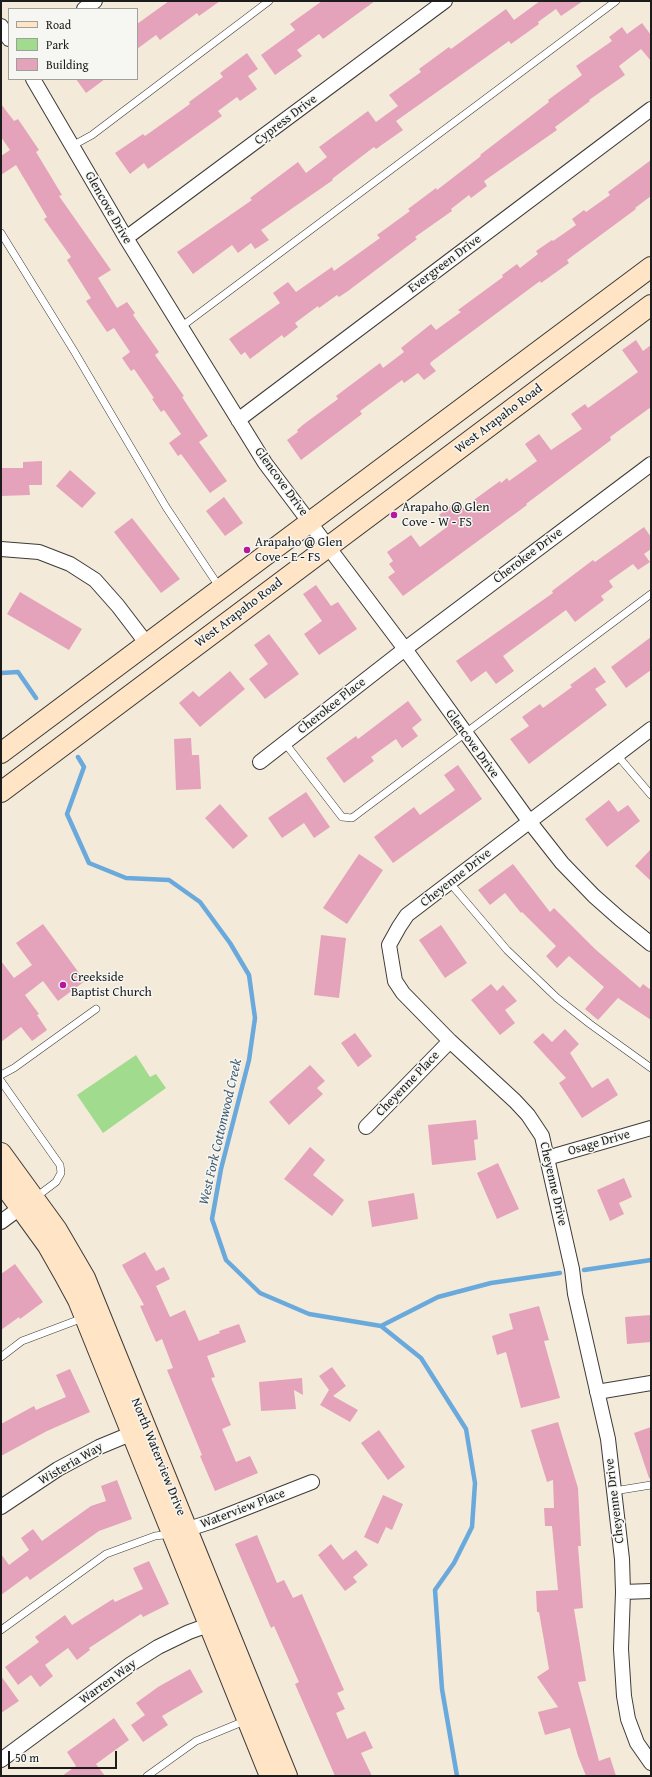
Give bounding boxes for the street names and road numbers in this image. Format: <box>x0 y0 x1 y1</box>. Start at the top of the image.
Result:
street label: Cypress Drive <box>252 91 320 149</box>
street label: Glencove Drive <box>81 169 135 247</box>
street label: Evergreen Drive <box>405 231 485 297</box>
street label: West Arapaho Road <box>452 381 546 457</box>
street label: Glencove Drive <box>251 445 311 519</box>
street label: Cherokee Drive <box>490 525 566 587</box>
street label: West Arapaho Road <box>192 575 286 651</box>
street label: Cherokee Place <box>295 675 369 737</box>
street label: Glencove Drive <box>442 707 502 781</box>
street label: Cheyenne Drive <box>418 846 494 910</box>
street label: Cheyenne Place <box>373 1048 443 1120</box>
street label: Osage Drive <box>566 1127 632 1159</box>
street label: Cheyenne Drive <box>536 1141 570 1227</box>
street label: North Waterview Drive <box>127 1396 189 1518</box>
street label: Wisteria Way <box>36 1439 106 1489</box>
street label: Cheyenne Drive <box>602 1458 628 1544</box>
street label: Waterview Place <box>198 1486 288 1532</box>
street label: Warren Way <box>76 1656 140 1708</box>

